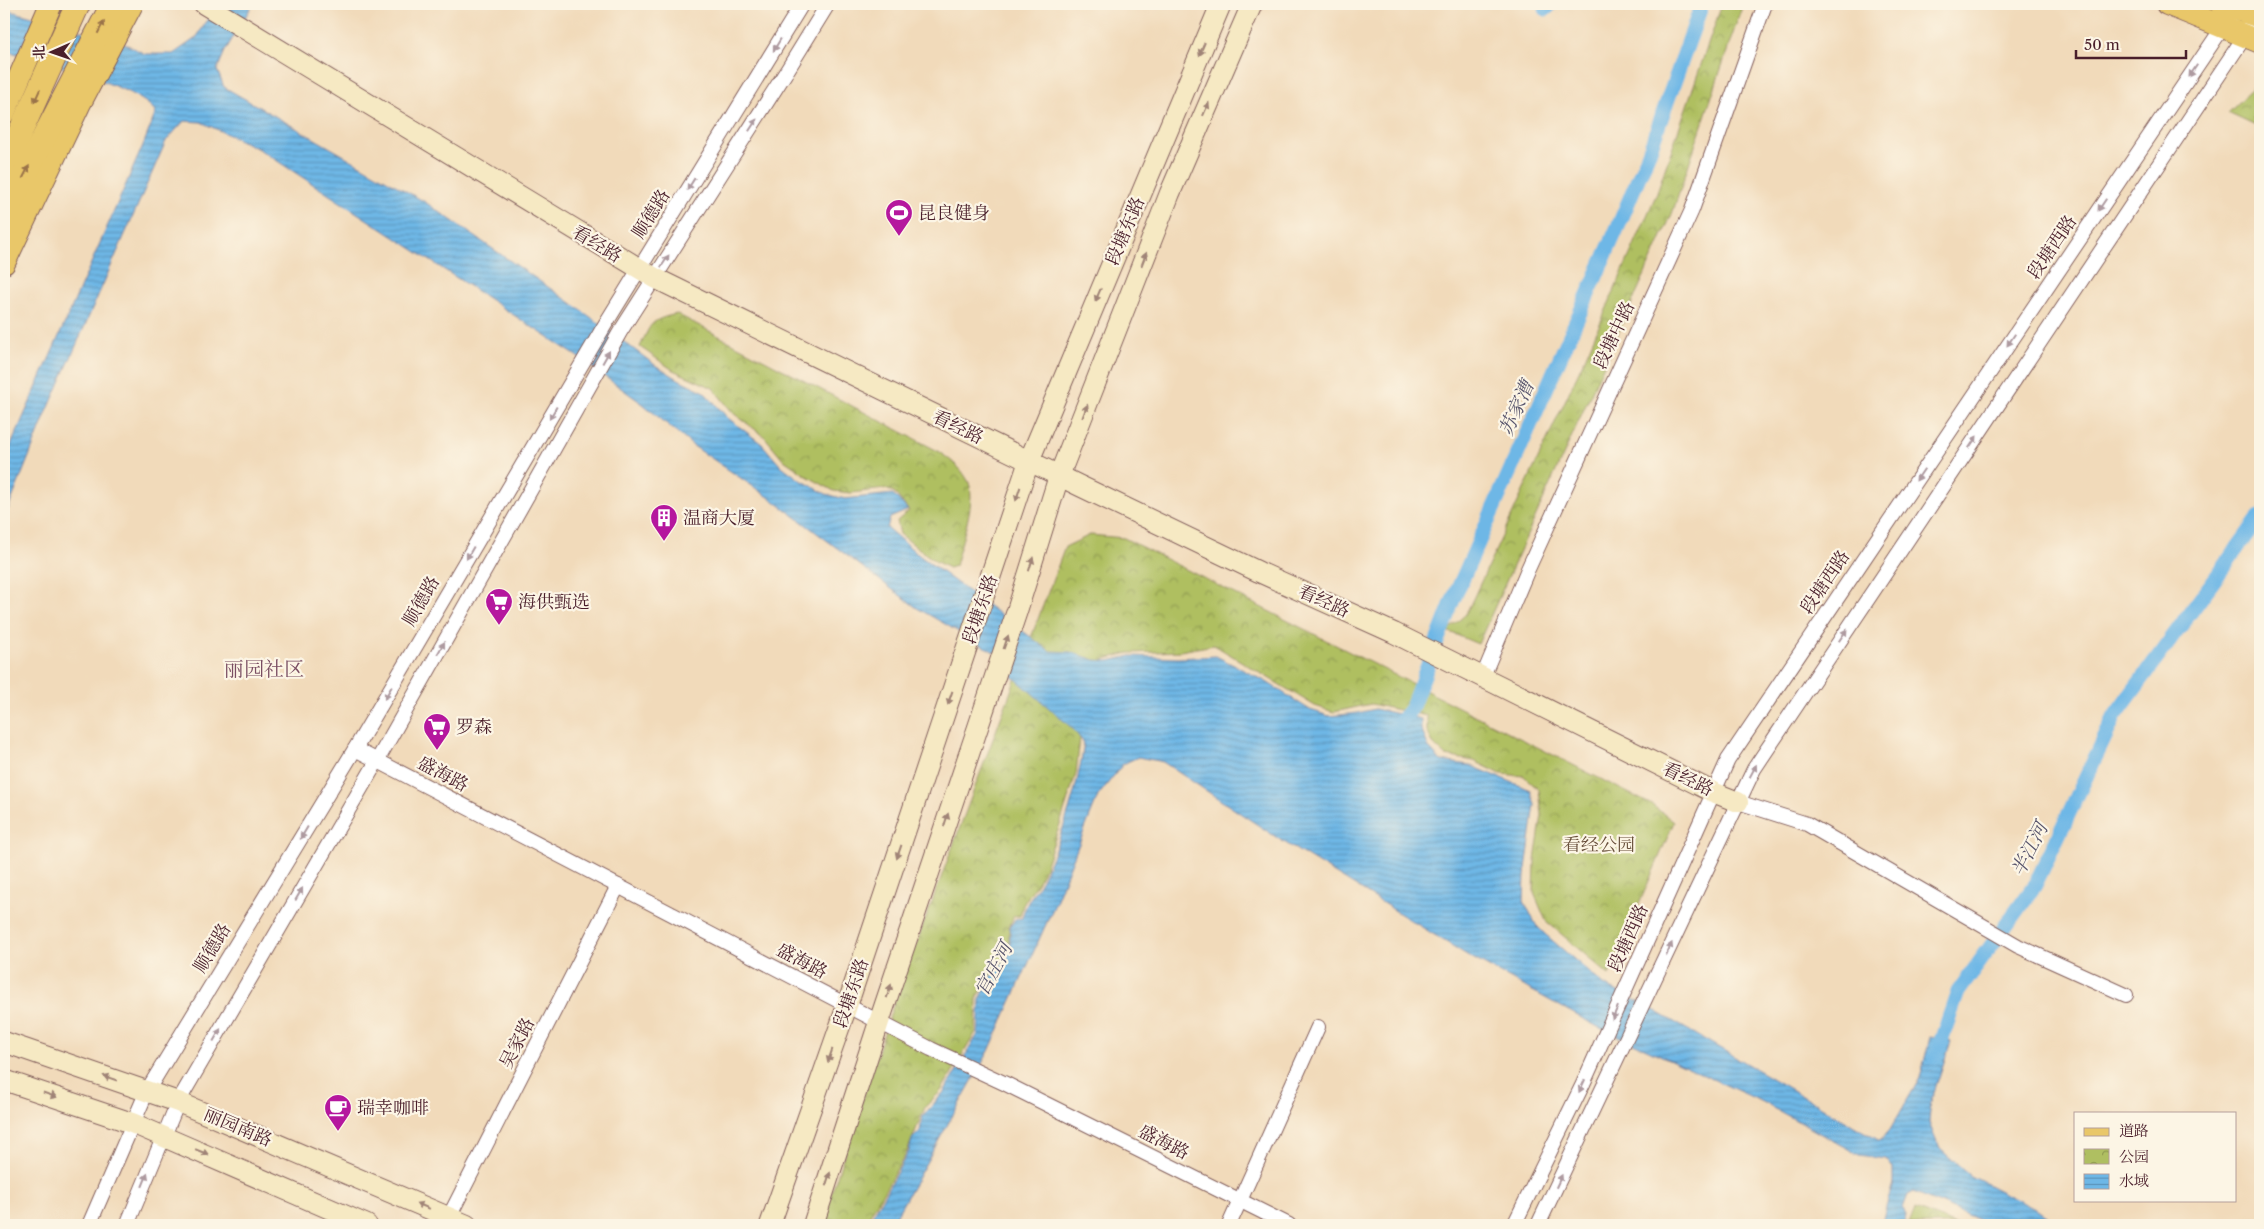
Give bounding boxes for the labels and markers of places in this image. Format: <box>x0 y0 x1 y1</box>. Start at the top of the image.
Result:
sports icon: 昆良健身 <box>884 198 914 237</box>
place label: 昆良健身 <box>918 202 990 224</box>
building icon: 温商大厦 <box>649 503 679 542</box>
place label: 温商大厦 <box>683 507 755 529</box>
supermarket icon: 海供甄选 <box>484 587 514 626</box>
place label: 海供甄选 <box>518 591 590 613</box>
supermarket icon: 罗森 <box>422 712 452 751</box>
place label: 罗森 <box>456 716 492 738</box>
cafe icon: 瑞幸咖啡 <box>323 1093 353 1132</box>
place label: 瑞幸咖啡 <box>357 1097 429 1119</box>

